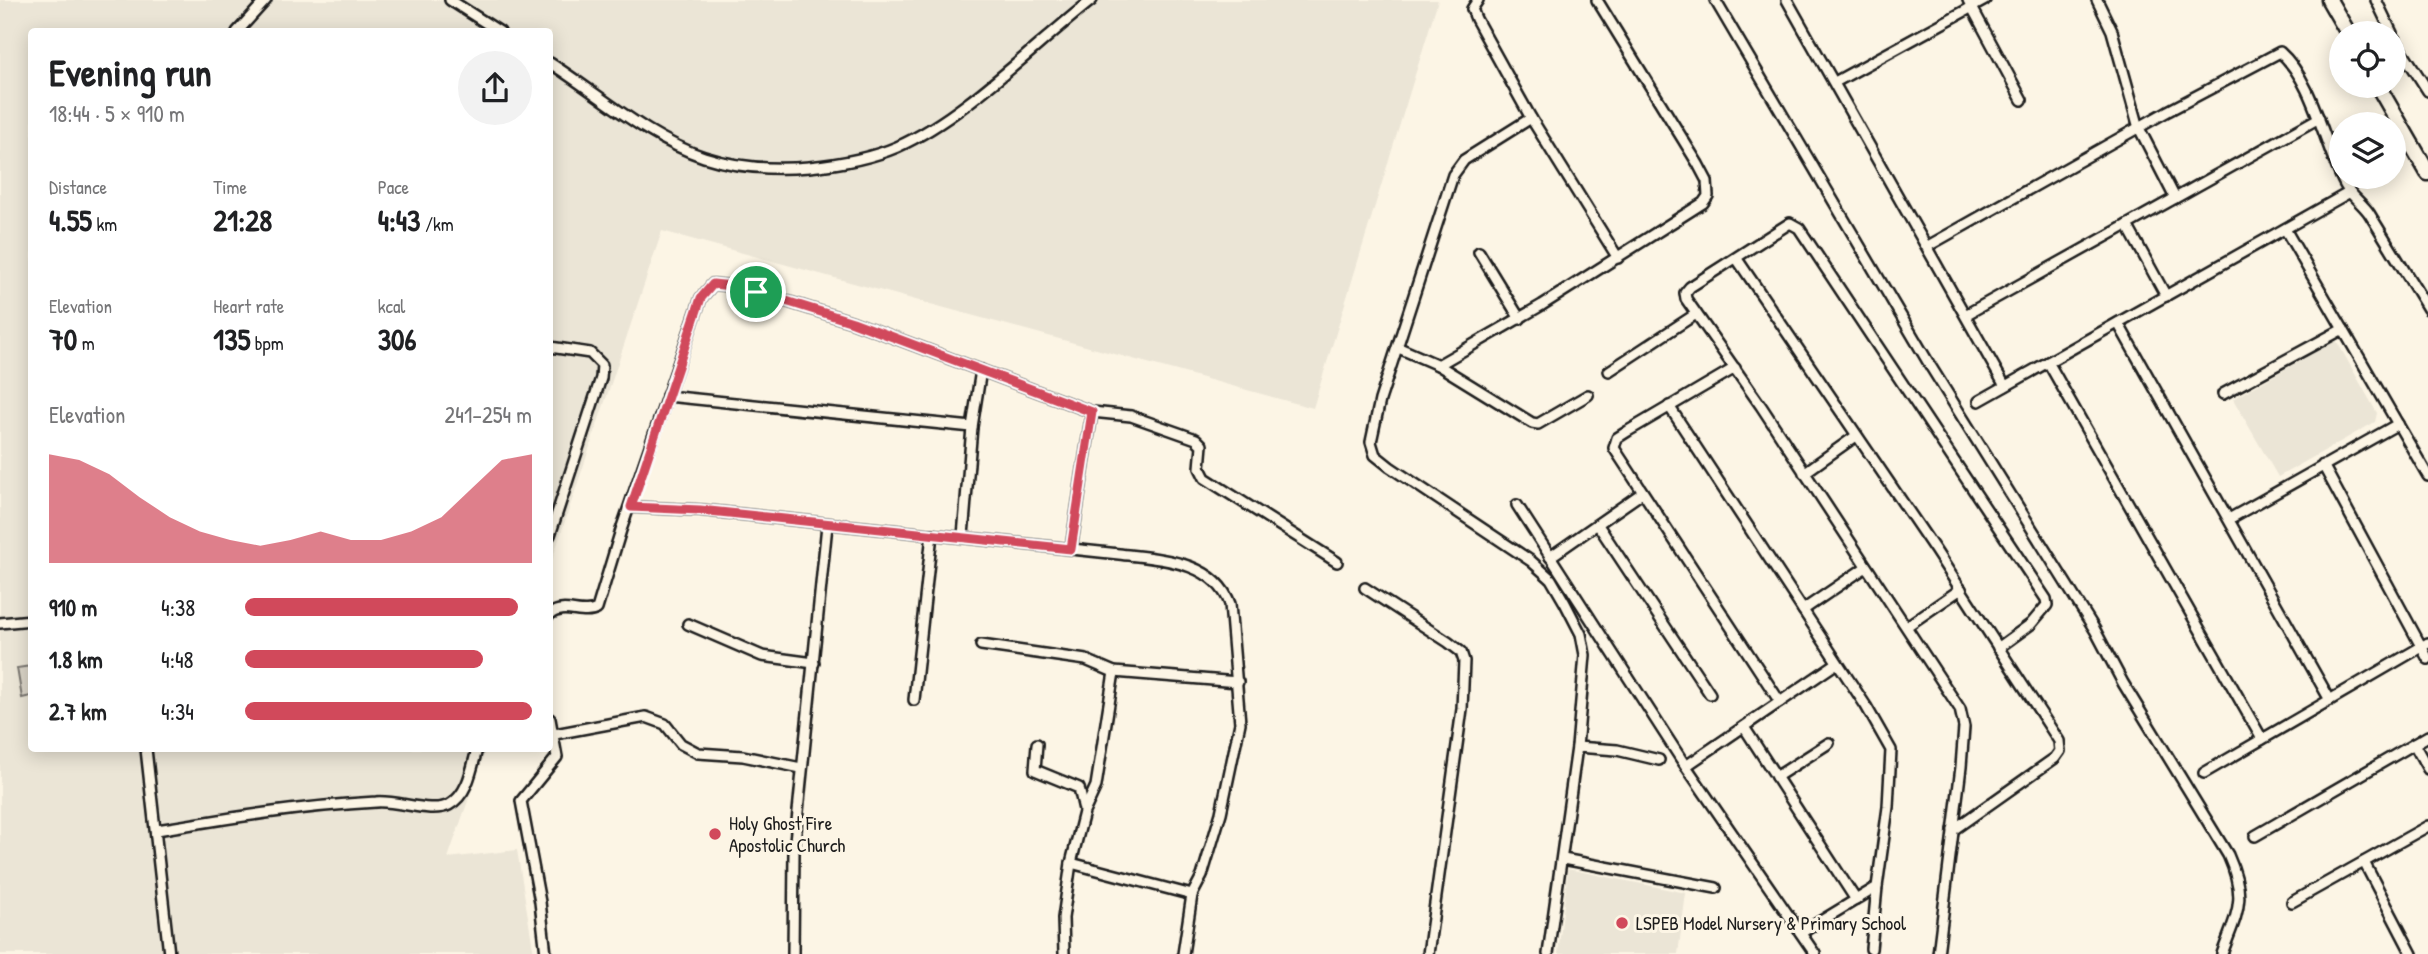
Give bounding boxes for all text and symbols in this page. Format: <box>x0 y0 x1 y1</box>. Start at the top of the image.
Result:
map controls <box>2329 21 2406 189</box>
button: locate <box>2329 21 2406 98</box>
text: Evening run <box>49 46 212 98</box>
button: share <box>458 51 532 125</box>
text: 18:44 · 5 × 910 m <box>49 98 185 129</box>
button: layers <box>2329 112 2406 189</box>
text: Distance <box>49 174 107 200</box>
text: Time <box>213 174 247 200</box>
text: Pace <box>378 174 409 200</box>
text: 4.55 <box>49 200 92 240</box>
text: 21:28 <box>213 200 272 240</box>
text: 4:43 <box>378 200 421 240</box>
text: km <box>92 211 117 237</box>
text: /km <box>421 211 454 237</box>
pin <box>726 262 786 322</box>
icon: arrive <box>737 273 775 311</box>
text: Elevation <box>49 293 112 319</box>
text: Heart rate <box>213 293 284 319</box>
text: kcal <box>378 293 405 319</box>
text: 70 <box>49 319 77 359</box>
text: 135 <box>213 319 250 359</box>
text: 306 <box>378 319 417 359</box>
text: m <box>77 330 95 356</box>
text: bpm <box>250 330 284 356</box>
text: Elevation <box>49 399 125 430</box>
text: 241–254 m <box>445 399 532 430</box>
text: 910 m <box>49 592 97 623</box>
text: 4:38 <box>161 592 195 623</box>
text: 1.8 km <box>49 644 103 675</box>
text: 4:48 <box>161 644 194 675</box>
text: 2.7 km <box>49 696 107 727</box>
text: 4:34 <box>161 696 194 727</box>
place label: Holy Ghost Fire Apostolic Church <box>729 810 845 858</box>
marker: Holy Ghost Fire Apostolic Church <box>707 826 723 842</box>
place label: LSPEB Model Nursery & Primary School <box>1636 910 1907 936</box>
marker: LSPEB Model Nursery & Primary School <box>1614 915 1630 931</box>

